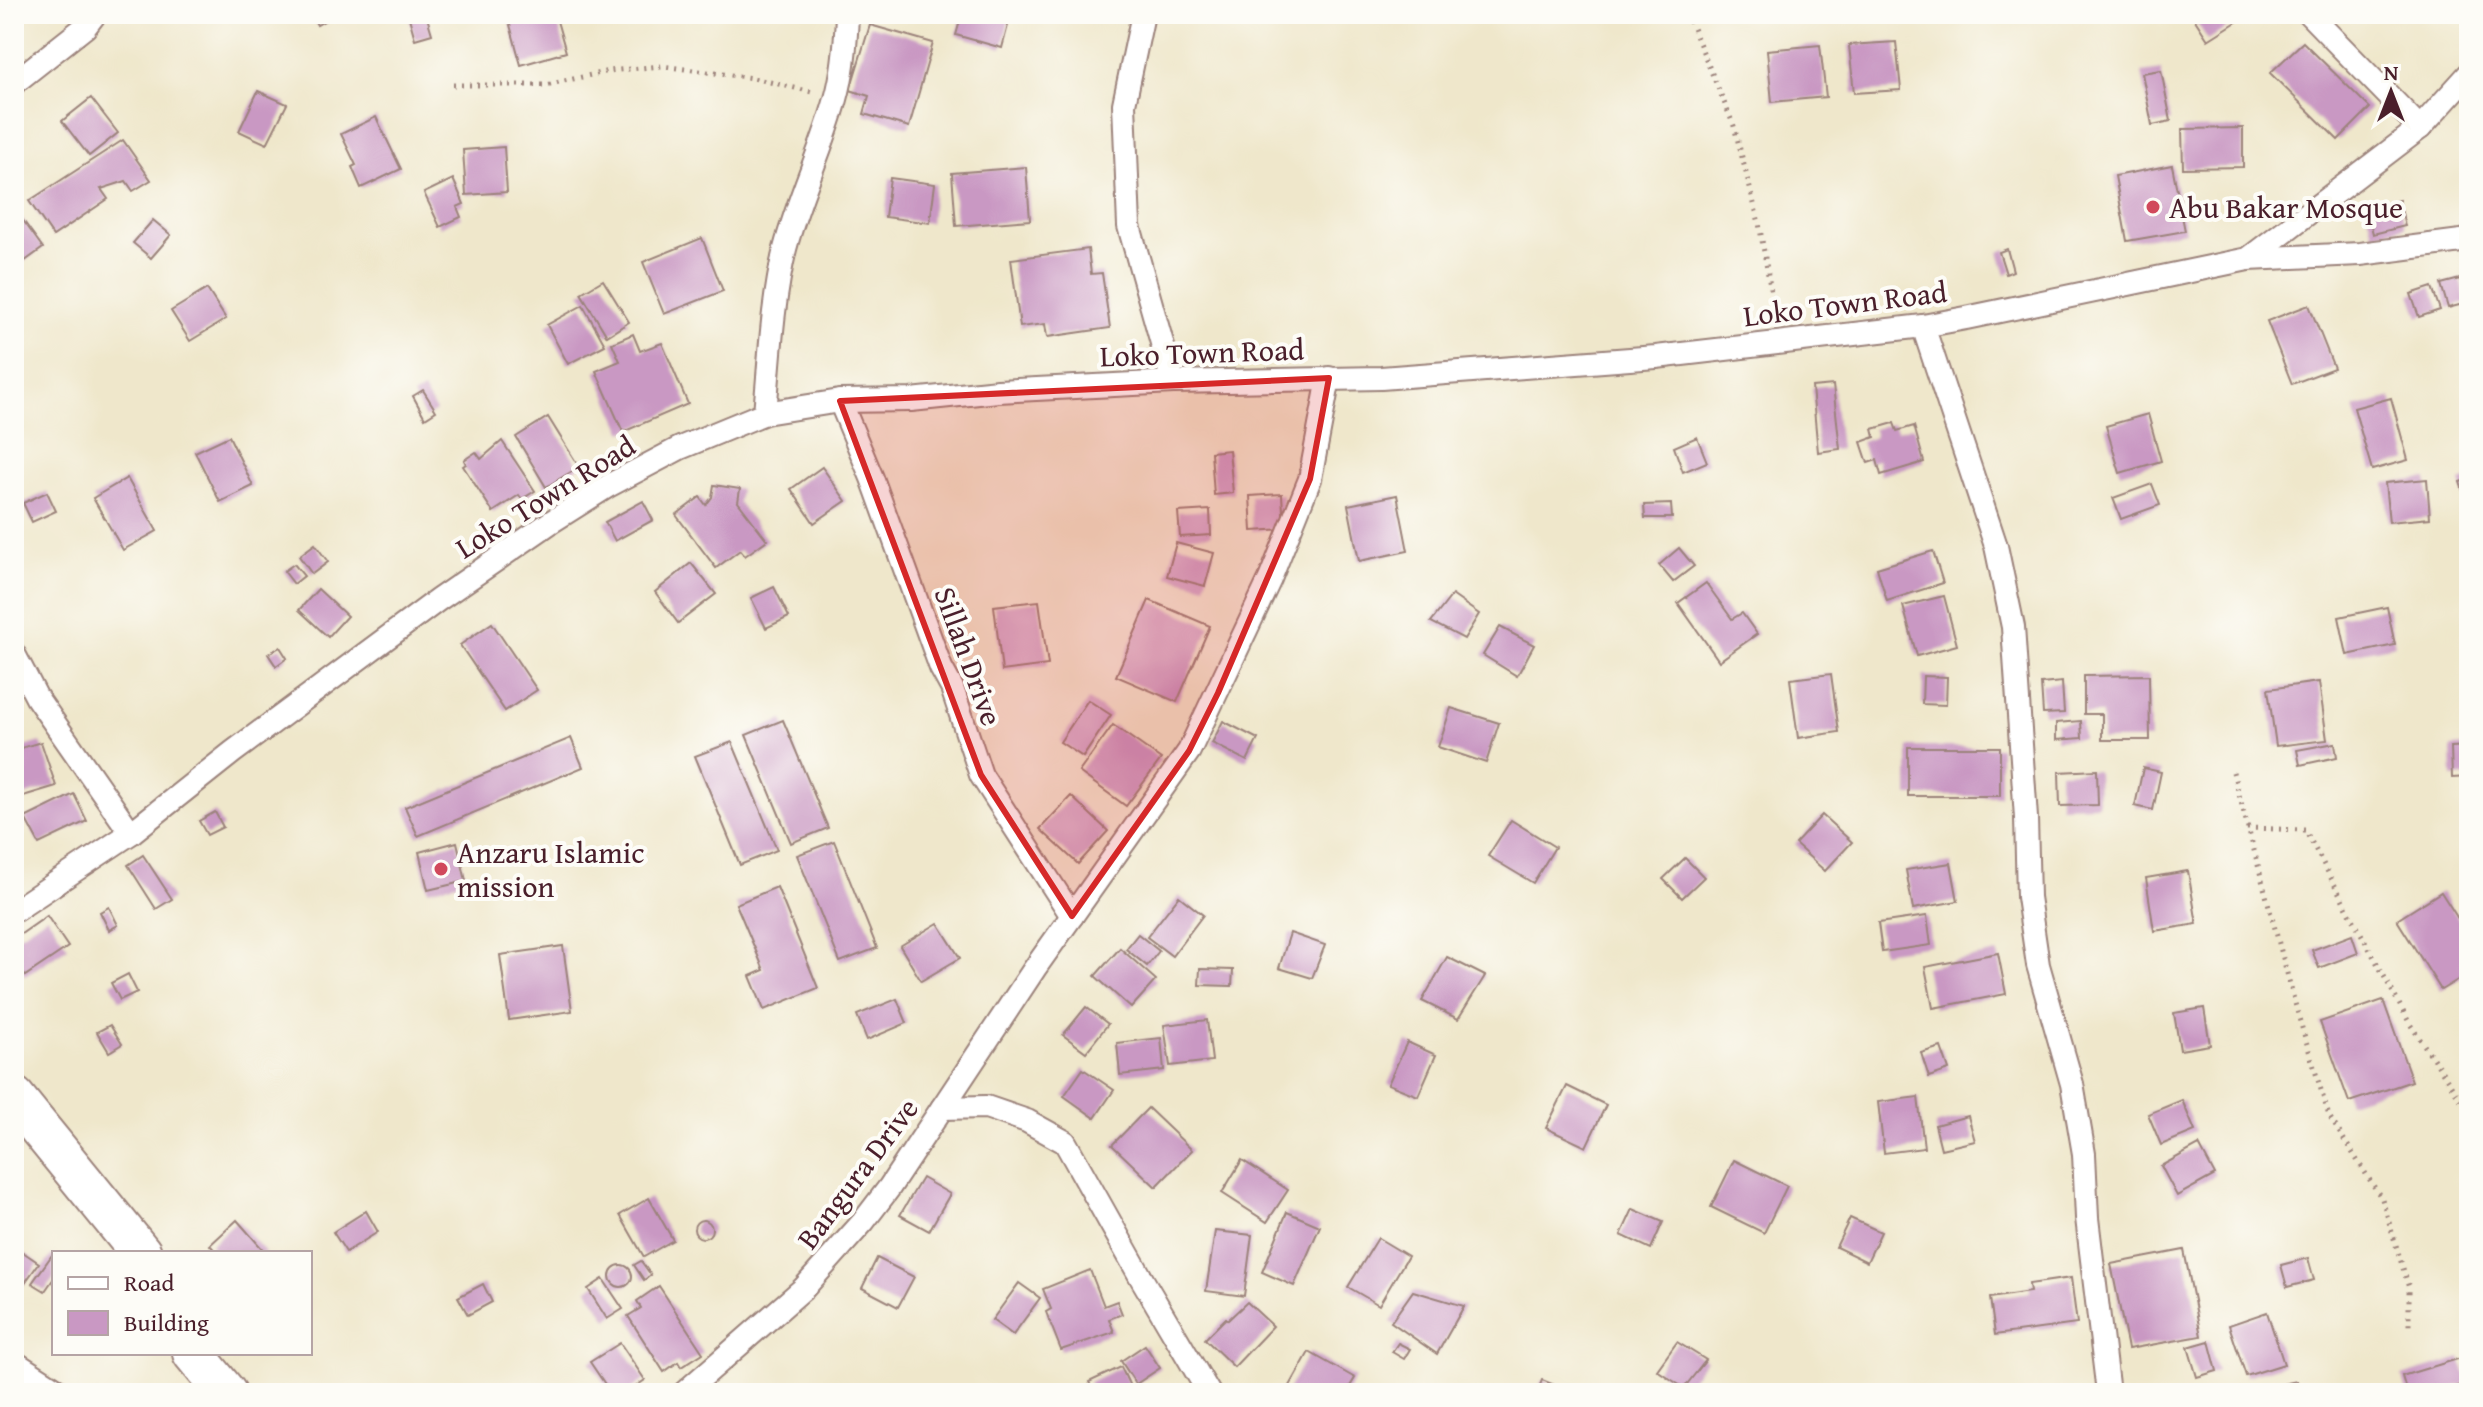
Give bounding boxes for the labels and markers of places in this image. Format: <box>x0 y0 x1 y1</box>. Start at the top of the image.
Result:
place label: Abu Bakar Mosque <box>2169 185 2403 229</box>
marker: Abu Bakar Mosque <box>2144 198 2162 216</box>
place label: Anzaru Islamic mission <box>457 830 645 908</box>
marker: Anzaru Islamic mission <box>432 860 450 878</box>

